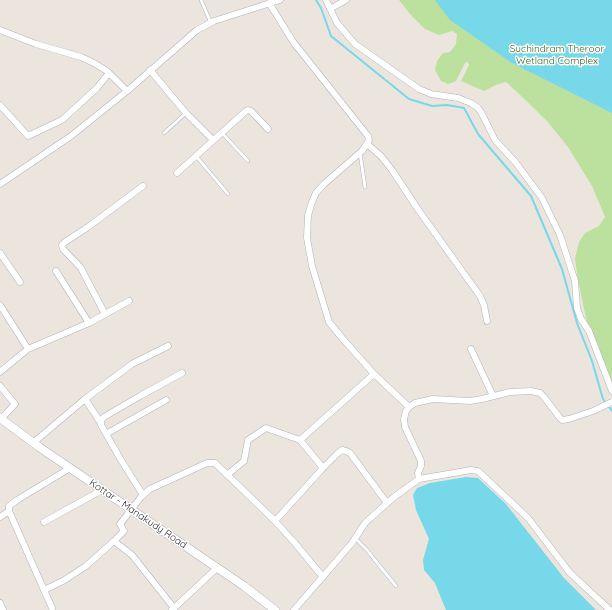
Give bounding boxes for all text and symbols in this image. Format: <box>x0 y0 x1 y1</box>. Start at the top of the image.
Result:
park label: Suchindram Theroor Wetland Complex <box>510 43 604 66</box>
street label: Kottar - Manakudy Road <box>87 477 189 551</box>

